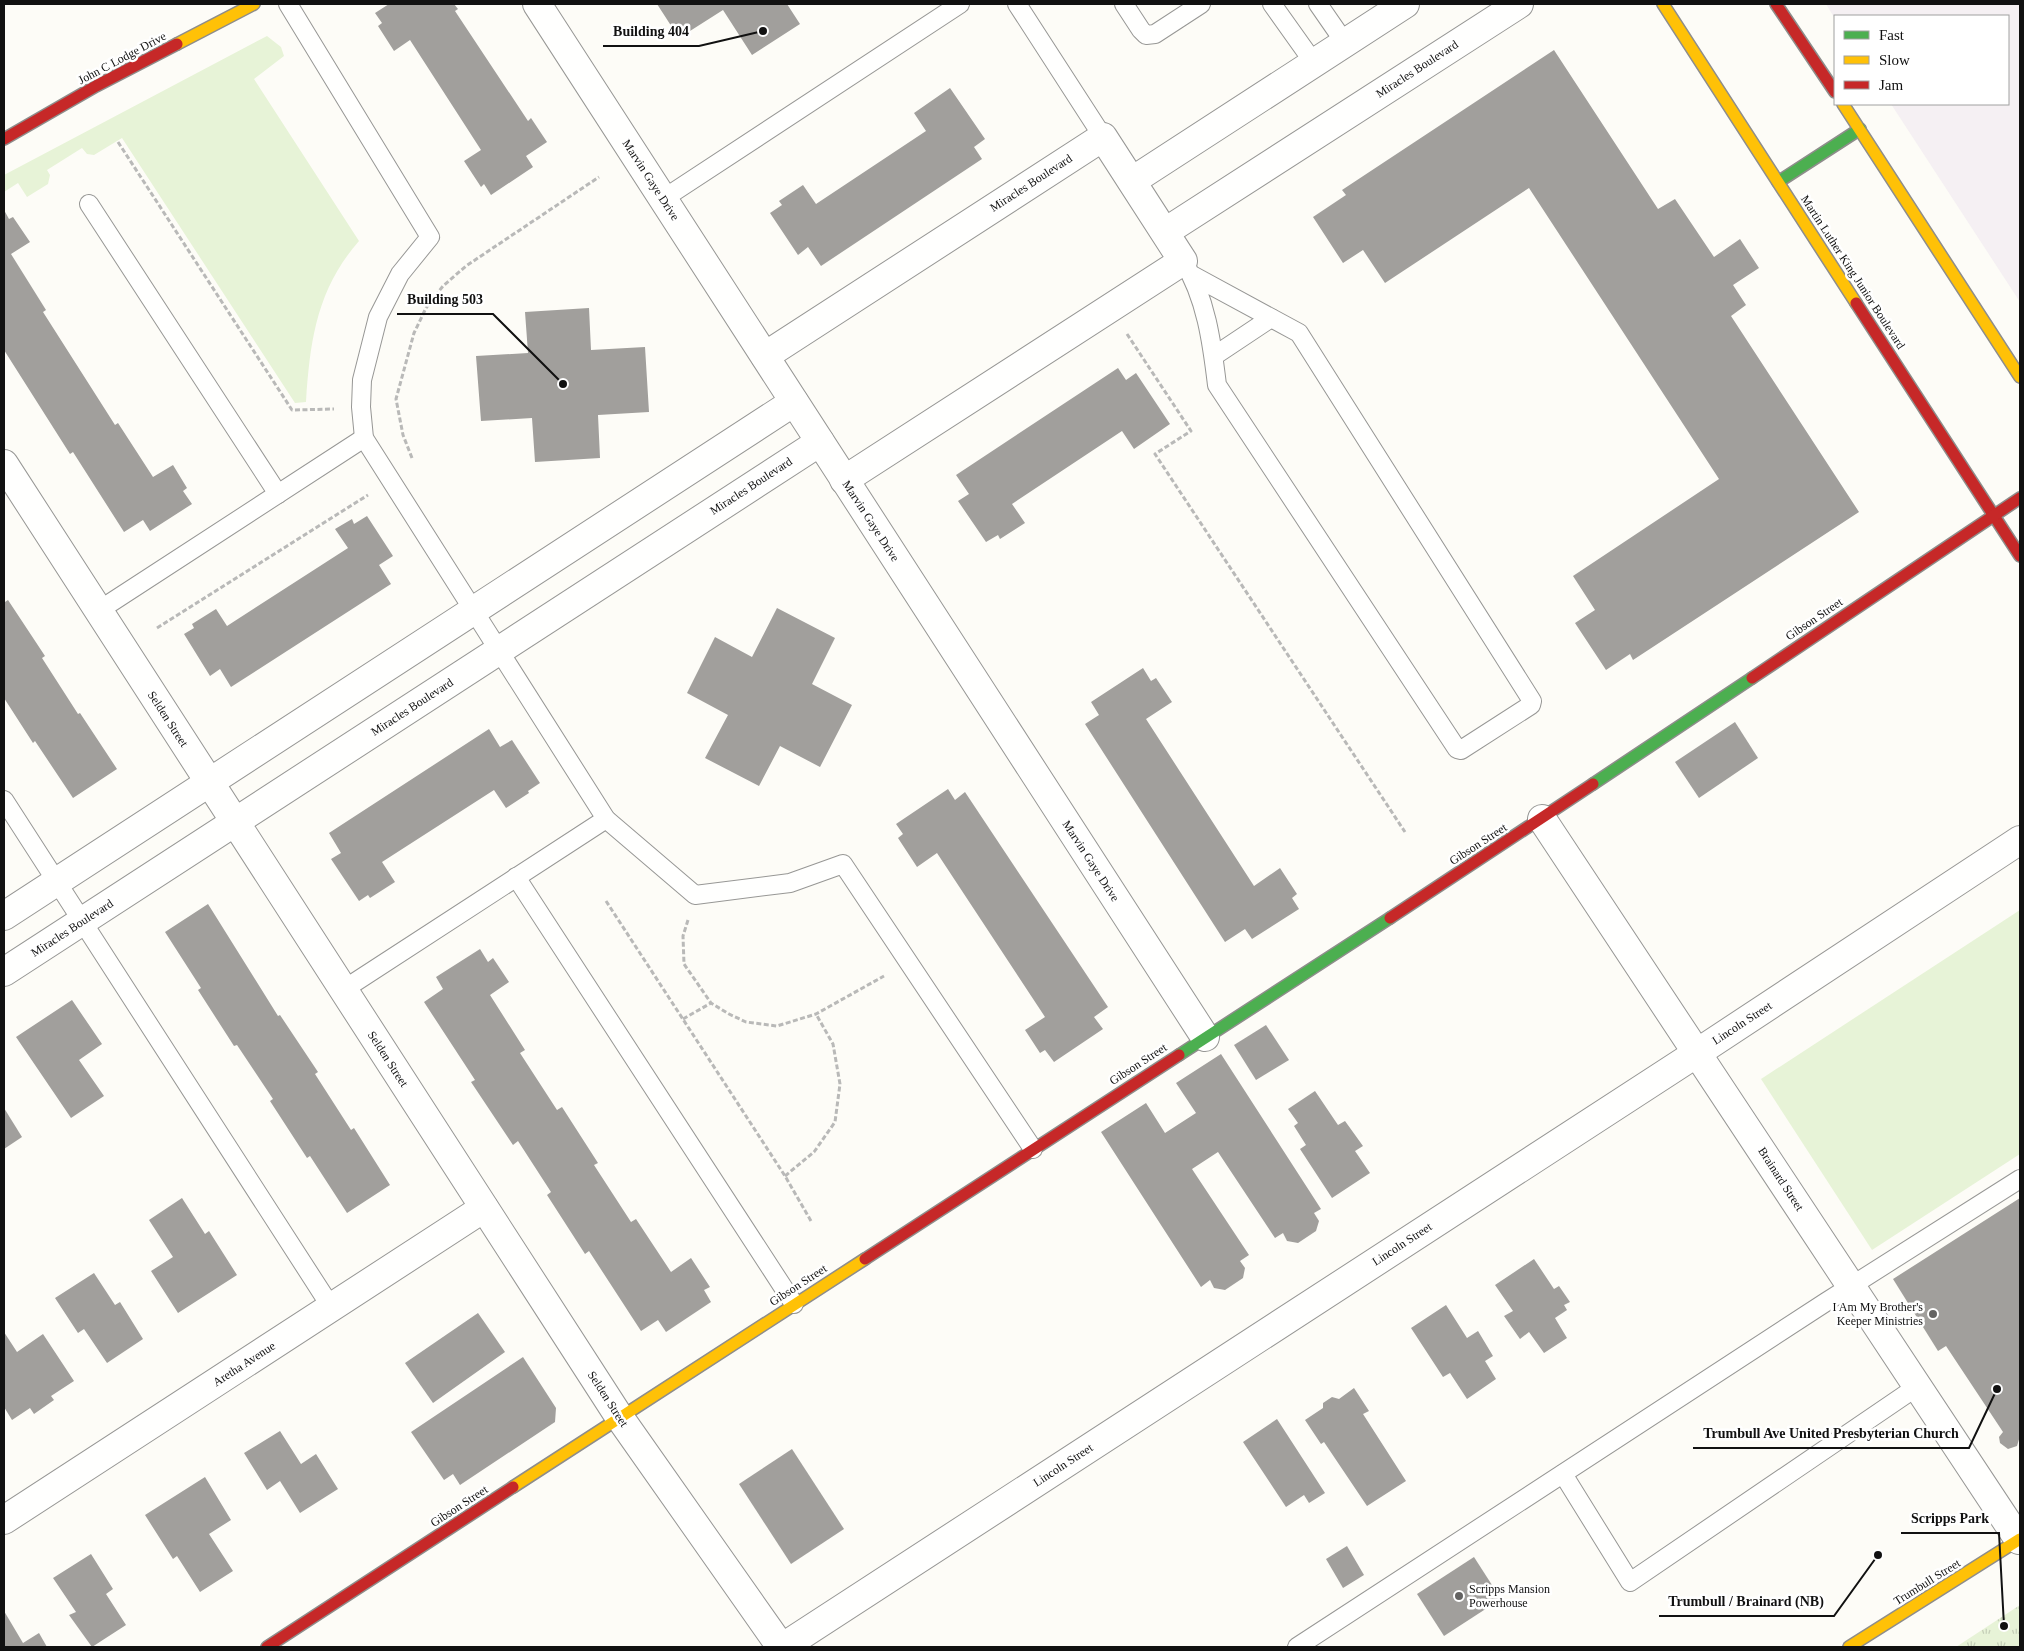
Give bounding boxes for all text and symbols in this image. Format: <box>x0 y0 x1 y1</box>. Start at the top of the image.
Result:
legend <box>1834 15 2009 105</box>
callout: Building 404 <box>603 17 699 46</box>
text: Building 404 <box>613 24 689 39</box>
text: Fast <box>1879 27 1905 43</box>
street label: John C Lodge Drive <box>76 29 168 87</box>
street label: Miracles Boulevard <box>1373 37 1461 101</box>
text: Slow <box>1879 52 1910 68</box>
text: Jam <box>1879 77 1903 93</box>
street label: Marvin Gaye Drive <box>620 137 682 223</box>
street label: Miracles Boulevard <box>987 151 1075 215</box>
street label: Martin Luther King Junior Boulevard <box>1798 192 1908 352</box>
callout: Building 503 <box>397 285 493 314</box>
text: Building 503 <box>407 292 483 307</box>
street label: Miracles Boulevard <box>707 454 795 518</box>
street label: Marvin Gaye Drive <box>840 478 902 564</box>
street label: Gibson Street <box>1783 594 1846 643</box>
street label: Miracles Boulevard <box>368 675 456 739</box>
street label: Selden Street <box>145 688 192 750</box>
street label: Marvin Gaye Drive <box>1060 818 1122 904</box>
street label: Gibson Street <box>1447 820 1510 868</box>
street label: Miracles Boulevard <box>28 896 116 960</box>
street label: Lincoln Street <box>1710 998 1775 1047</box>
street label: Selden Street <box>365 1028 412 1090</box>
street label: Gibson Street <box>1107 1040 1170 1088</box>
street label: Brainard Street <box>1755 1145 1807 1214</box>
street label: Lincoln Street <box>1370 1219 1435 1268</box>
street label: Gibson Street <box>767 1261 830 1309</box>
place label: I Am My Brother's Keeper Ministries <box>1833 1300 1923 1328</box>
marker: I Am My Brother's Keeper Ministries <box>1927 1308 1939 1320</box>
street label: Aretha Avenue <box>210 1339 278 1389</box>
street label: Selden Street <box>585 1368 632 1430</box>
callout: Trumbull Ave United Presbyterian Church <box>1693 1419 1969 1448</box>
text: Trumbull Ave United Presbyterian Church <box>1703 1426 1959 1441</box>
street label: Lincoln Street <box>1031 1440 1096 1489</box>
street label: Gibson Street <box>428 1482 491 1530</box>
callout: Scripps Park <box>1901 1504 1999 1533</box>
text: Scripps Park <box>1911 1511 1989 1526</box>
street label: Trumbull Street <box>1891 1556 1963 1608</box>
place label: Scripps Mansion Powerhouse <box>1469 1582 1550 1610</box>
callout: Trumbull / Brainard (NB) <box>1659 1587 1834 1616</box>
marker: Scripps Mansion Powerhouse <box>1453 1590 1465 1602</box>
text: Trumbull / Brainard (NB) <box>1668 1594 1824 1610</box>

